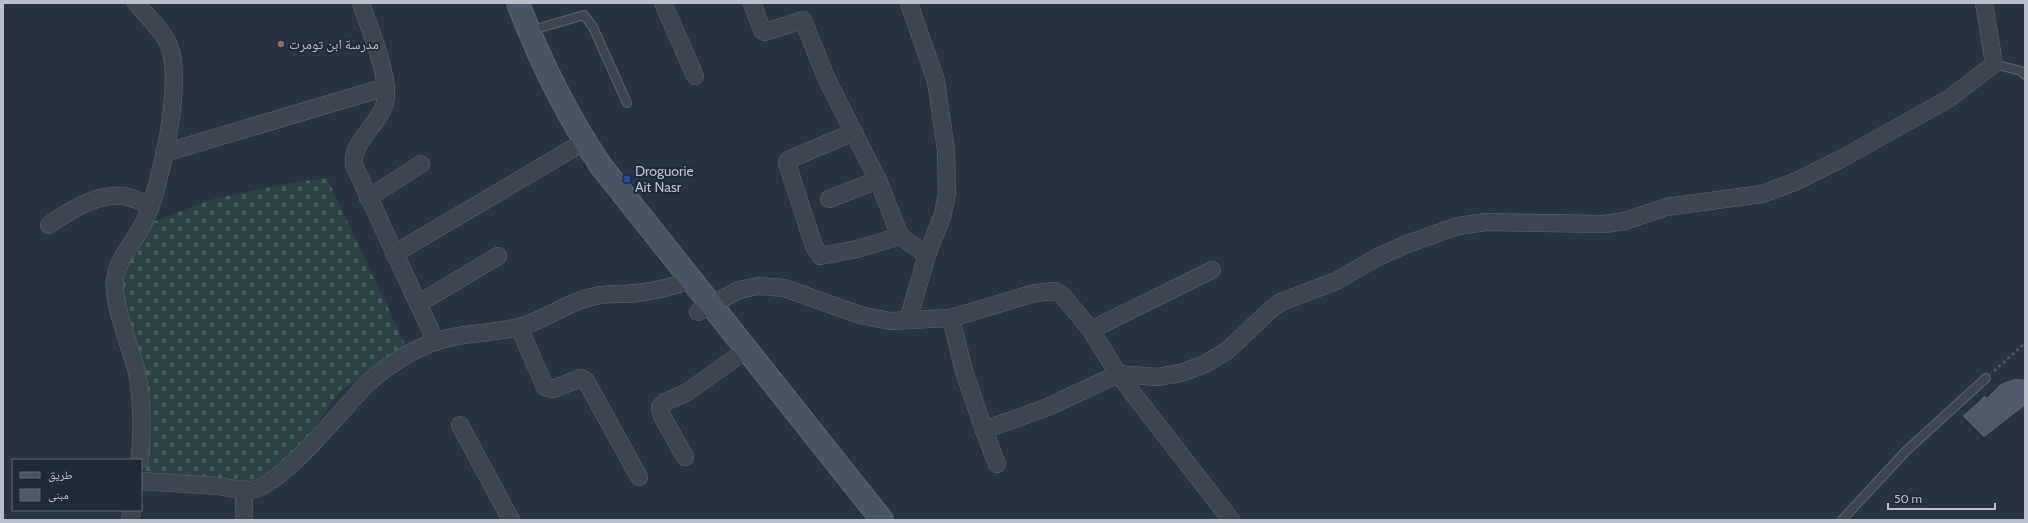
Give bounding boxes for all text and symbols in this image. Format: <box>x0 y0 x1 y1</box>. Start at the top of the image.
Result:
place label: مدرسة ابن تومرت <box>289 35 379 53</box>
marker: مدرسة ابن تومرت <box>276 39 286 49</box>
place label: Droguorie Ait Nasr <box>635 162 694 196</box>
marker: Droguorie Ait Nasr <box>622 174 632 184</box>
legend <box>12 459 142 511</box>
text: طريق <box>48 467 73 482</box>
scale bar <box>1888 485 1995 511</box>
text: مبنى <box>48 487 69 502</box>
text: 50 m <box>1894 491 1922 506</box>

